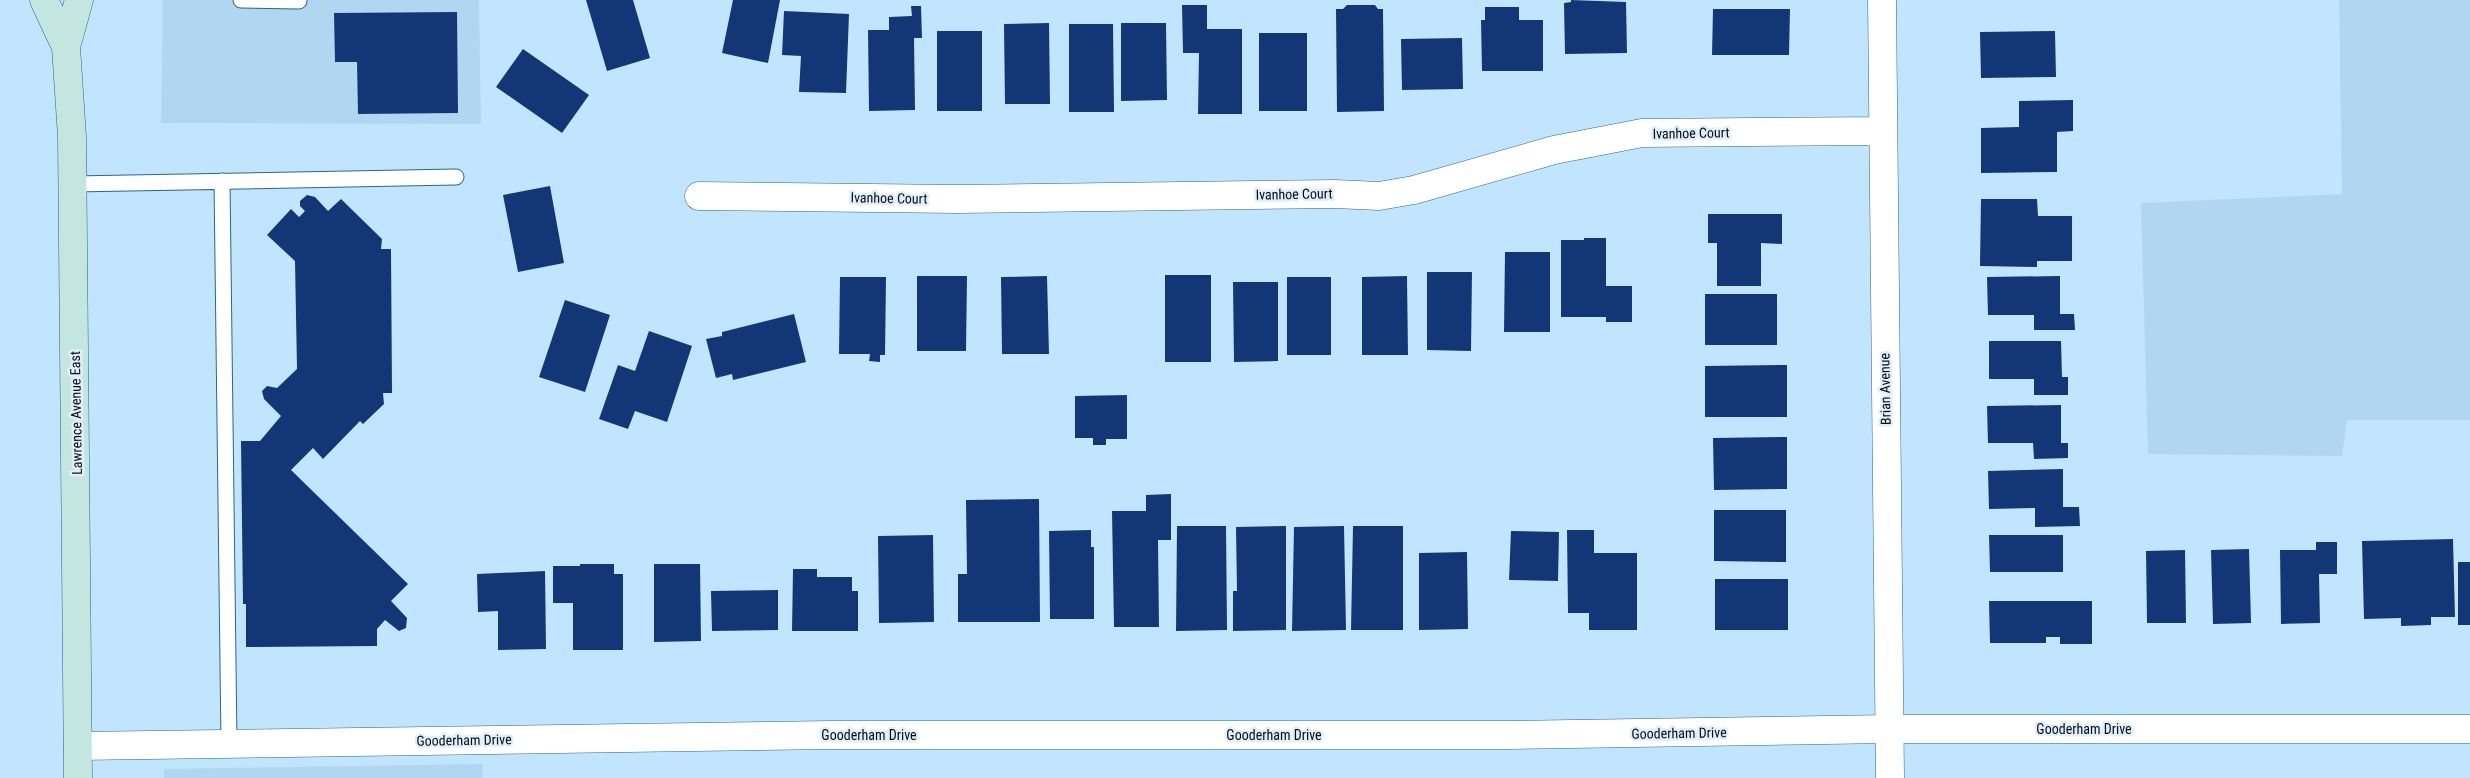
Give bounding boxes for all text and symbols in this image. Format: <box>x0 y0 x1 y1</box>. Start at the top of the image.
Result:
street label: Ivanhoe Court <box>1652 124 1730 142</box>
street label: Ivanhoe Court <box>1255 185 1333 203</box>
street label: Ivanhoe Court <box>850 189 928 207</box>
street label: Lawrence Avenue East <box>67 351 85 475</box>
street label: Brian Avenue <box>1876 352 1894 425</box>
street label: Gooderham Drive <box>2036 721 2132 737</box>
street label: Gooderham Drive <box>1631 724 1727 742</box>
street label: Gooderham Drive <box>821 727 917 743</box>
street label: Gooderham Drive <box>1226 727 1322 743</box>
street label: Gooderham Drive <box>416 731 512 749</box>

